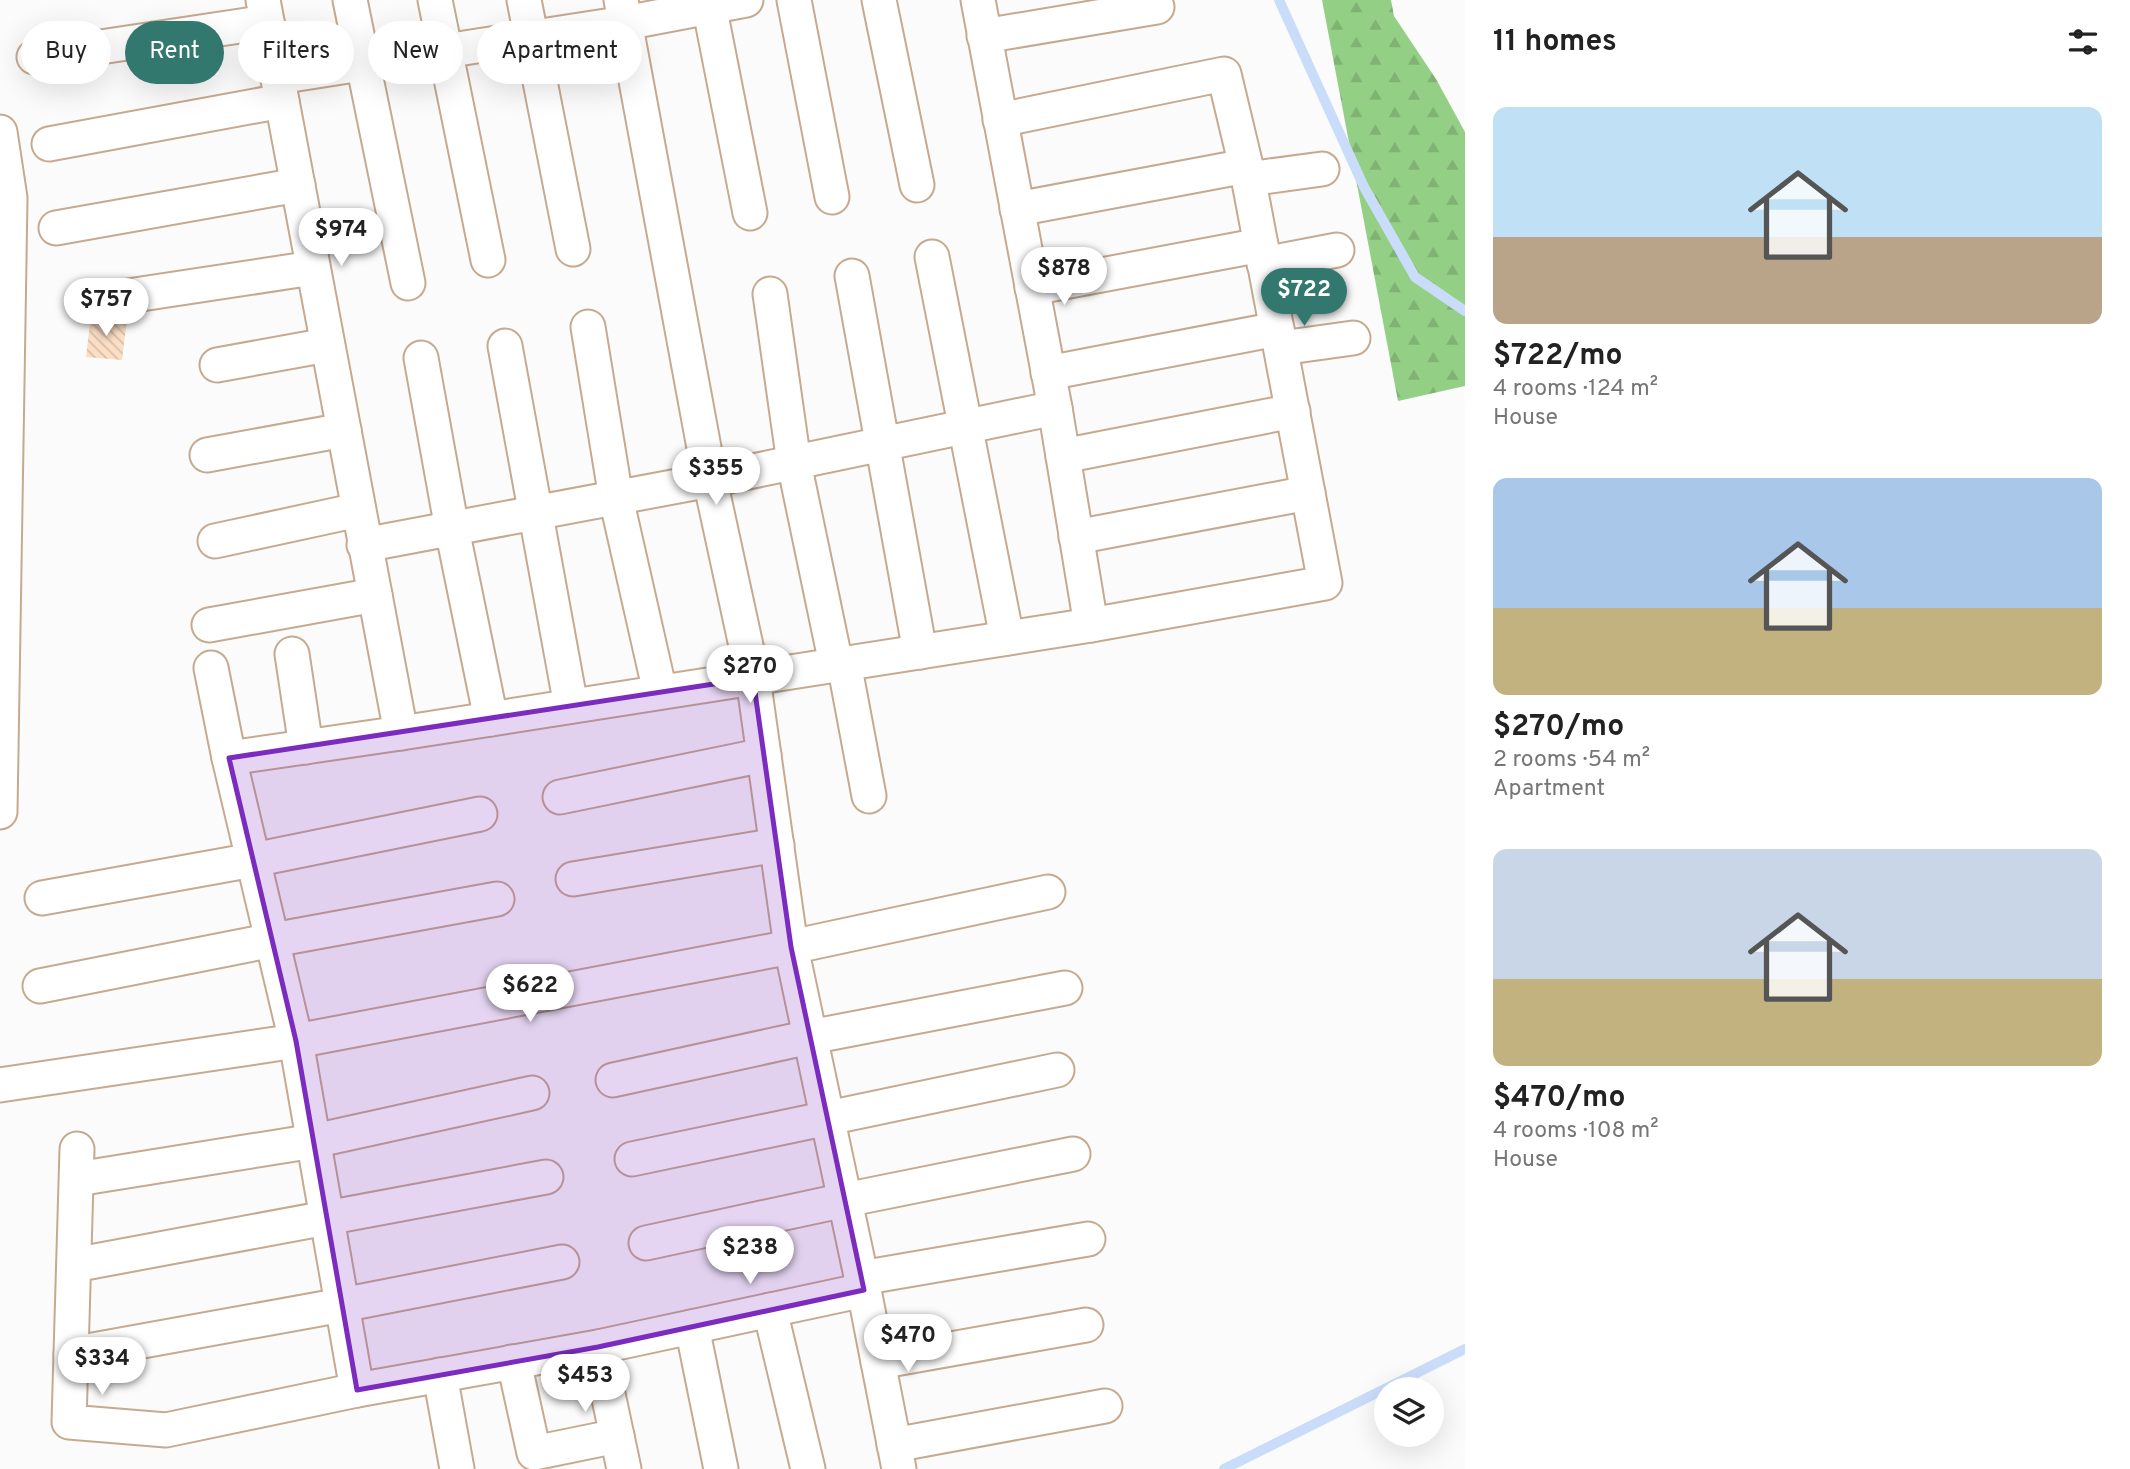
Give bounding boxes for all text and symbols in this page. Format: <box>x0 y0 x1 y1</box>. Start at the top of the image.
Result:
chip: Buy <box>21 21 111 84</box>
chip: Rent <box>125 21 224 84</box>
chip: Filters <box>238 21 354 84</box>
chip: New <box>368 21 463 84</box>
chip: Apartment <box>477 21 642 84</box>
icon: filters <box>2064 23 2102 61</box>
text: 11 homes <box>1493 24 1617 61</box>
icon: home <box>1735 152 1861 278</box>
pin: $974 <box>300 208 382 268</box>
text: $974 <box>315 216 367 245</box>
pin: $878 <box>1023 247 1105 307</box>
text: $878 <box>1037 255 1091 284</box>
pin: $722 <box>1263 268 1345 328</box>
text: $722 <box>1277 276 1331 305</box>
pin: $757 <box>65 278 147 338</box>
text: $757 <box>80 286 132 315</box>
text: $722/mo <box>1493 338 1623 375</box>
text: 4 rooms · 124 m² <box>1493 375 1658 404</box>
text: House <box>1493 404 1558 433</box>
pin: $355 <box>675 448 757 507</box>
text: $355 <box>688 455 744 484</box>
icon: home <box>1735 523 1861 649</box>
pin: $270 <box>709 646 791 705</box>
text: $270 <box>722 653 778 682</box>
text: $270/mo <box>1493 709 1624 746</box>
text: 2 rooms · 54 m² <box>1493 746 1650 775</box>
text: Apartment <box>1493 775 1605 804</box>
icon: home <box>1735 894 1861 1020</box>
pin: $622 <box>489 964 571 1024</box>
text: $622 <box>502 972 558 1001</box>
text: $470/mo <box>1493 1080 1625 1117</box>
text: 4 rooms · 108 m² <box>1493 1117 1659 1146</box>
text: House <box>1493 1146 1558 1175</box>
pin: $238 <box>709 1226 791 1286</box>
text: $238 <box>722 1234 778 1263</box>
pin: $470 <box>867 1314 949 1374</box>
text: $470 <box>880 1322 936 1351</box>
pin: $334 <box>61 1338 143 1397</box>
text: $334 <box>74 1345 130 1374</box>
pin: $453 <box>544 1354 626 1414</box>
text: $453 <box>557 1362 613 1391</box>
map controls <box>1374 1377 1444 1447</box>
button: layers <box>1374 1377 1444 1447</box>

